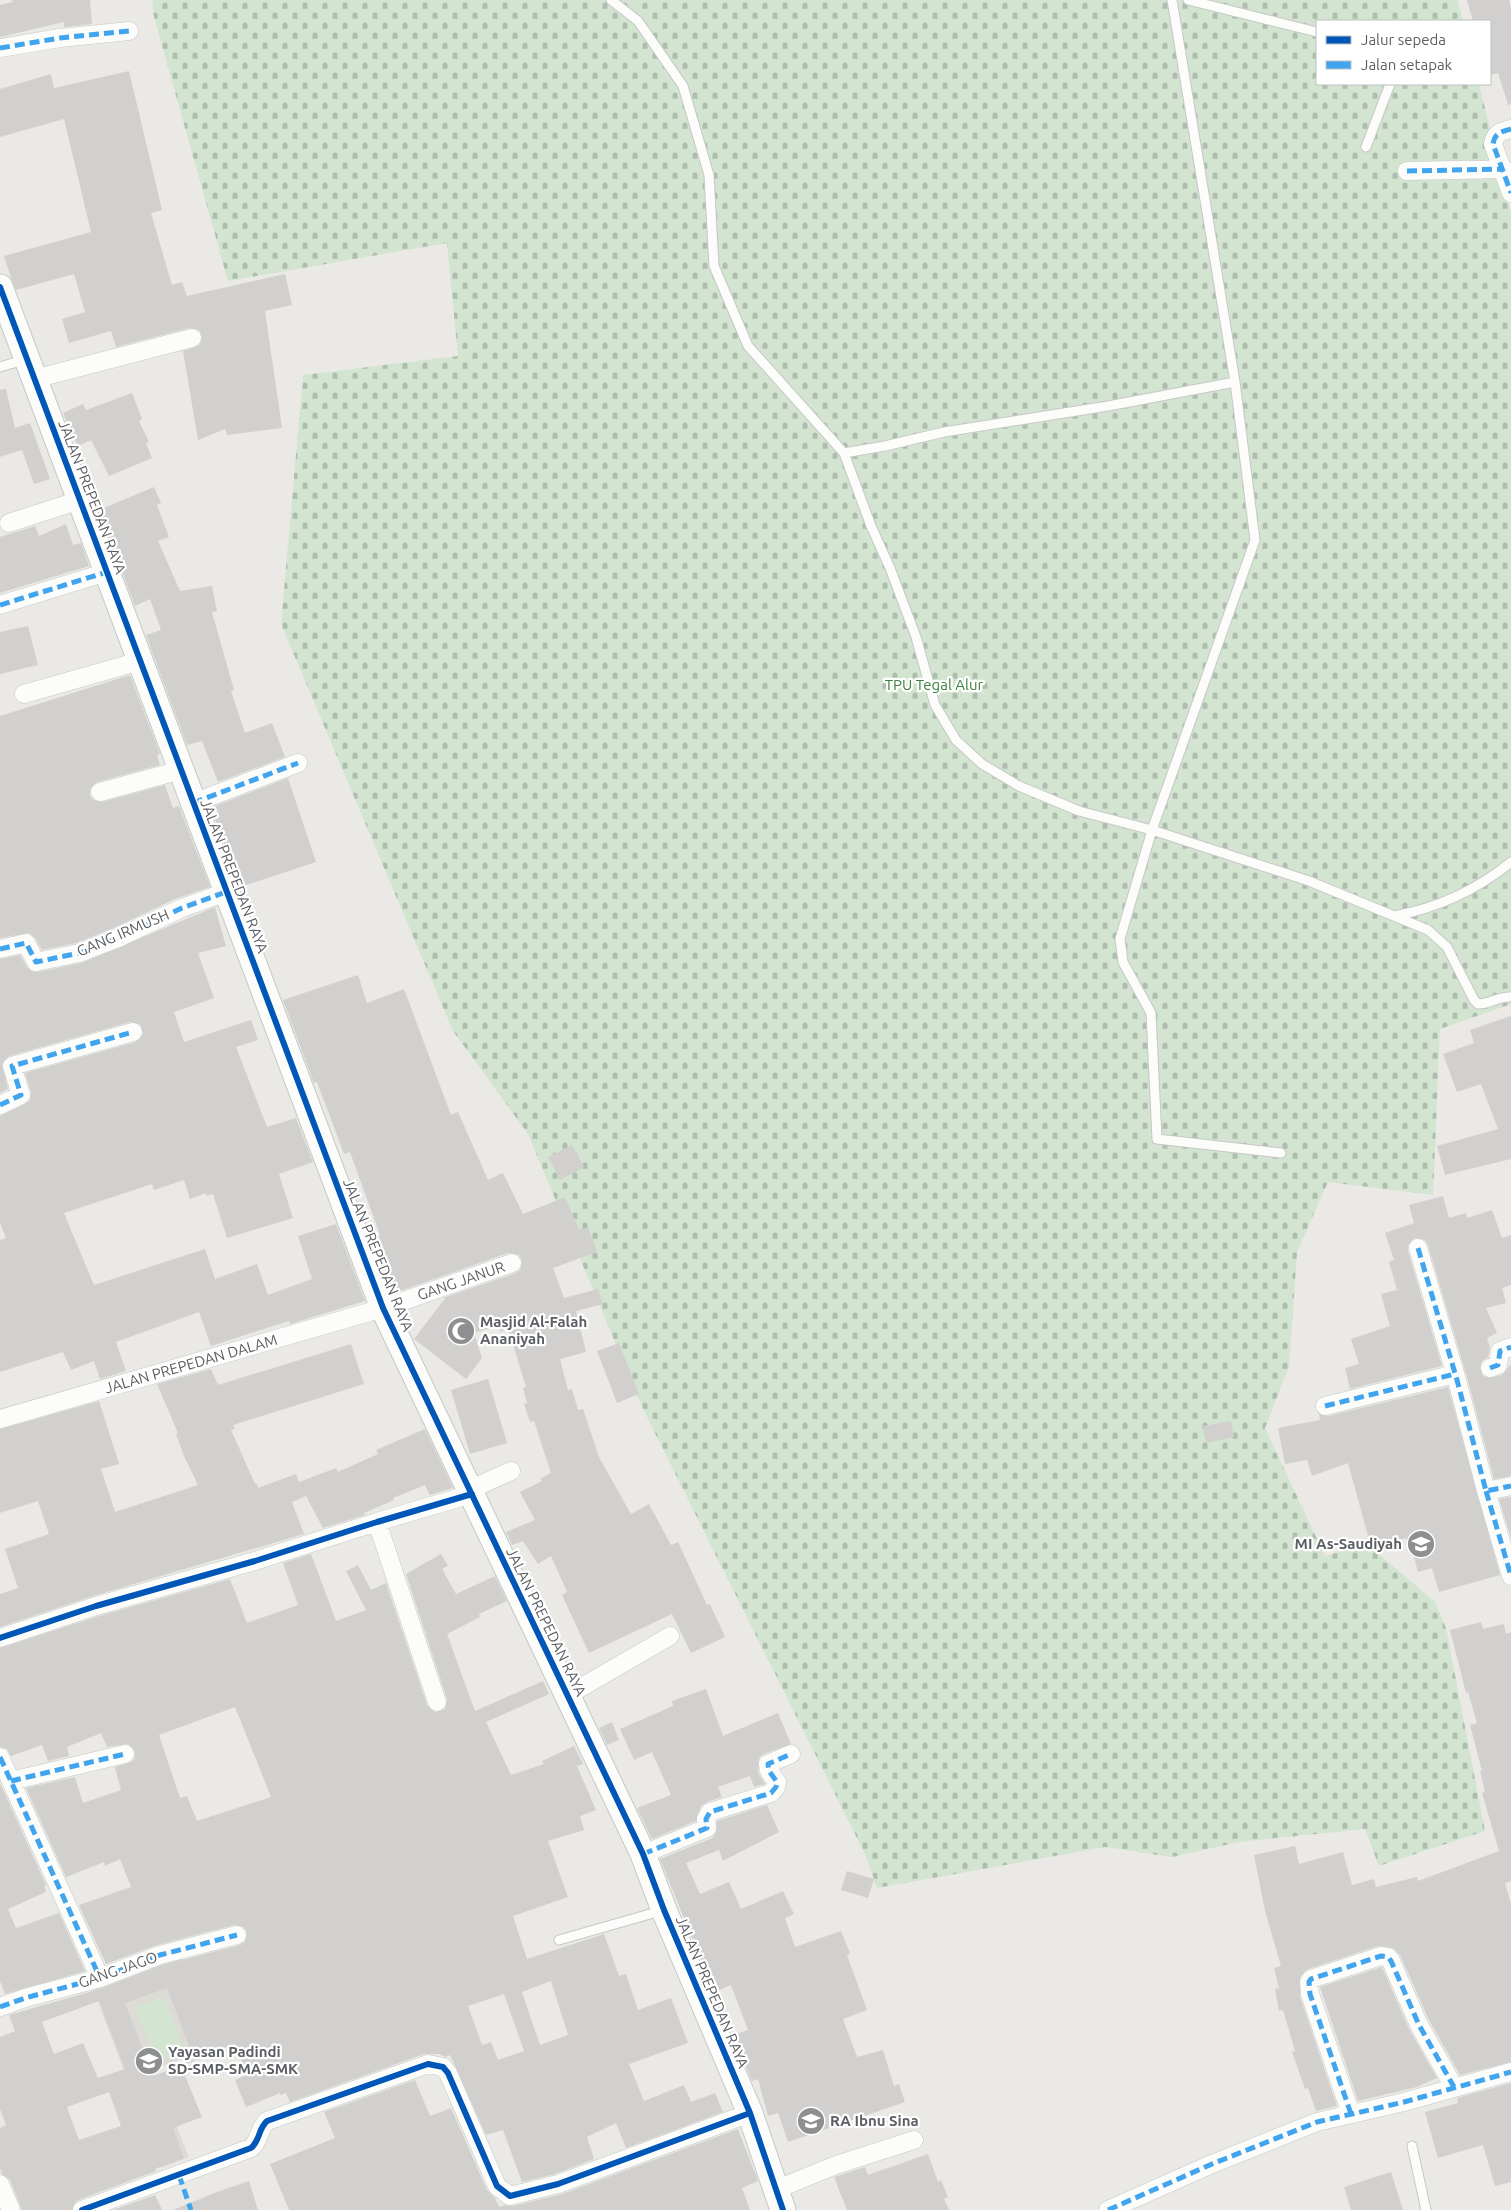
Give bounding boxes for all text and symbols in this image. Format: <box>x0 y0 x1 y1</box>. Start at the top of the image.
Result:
legend <box>1316 20 1491 85</box>
text: Jalur sepeda <box>1361 31 1446 48</box>
text: Jalan setapak <box>1361 56 1453 73</box>
street label: JALAN PREPEDAN RAYA <box>55 418 130 576</box>
park label: TPU Tegal Alur <box>885 676 984 693</box>
street label: JALAN PREPEDAN RAYA <box>197 797 272 955</box>
street label: GANG IRMUSH <box>74 905 172 960</box>
street label: JALAN PREPEDAN RAYA <box>340 1176 417 1334</box>
street label: GANG JANUR <box>415 1258 507 1303</box>
place label: Masjid Al-Falah Ananiyah <box>480 1313 587 1347</box>
mosque icon: Masjid Al-Falah Ananiyah <box>446 1316 476 1346</box>
street label: JALAN PREPEDAN DALAM <box>103 1331 279 1396</box>
school or university icon: MI As-Saudiyah <box>1406 1529 1436 1559</box>
place label: MI As-Saudiyah <box>1295 1535 1402 1552</box>
street label: JALAN PREPEDAN RAYA <box>503 1545 590 1699</box>
street label: JALAN PREPEDAN RAYA <box>673 1913 752 2071</box>
street label: GANG JAGO <box>76 1948 160 1991</box>
place label: Yayasan Padindi SD-SMP-SMA-SMK <box>168 2043 298 2077</box>
school or university icon: Yayasan Padindi SD-SMP-SMA-SMK <box>134 2046 164 2076</box>
school or university icon: RA Ibnu Sina <box>796 2106 826 2136</box>
place label: RA Ibnu Sina <box>830 2112 919 2129</box>

